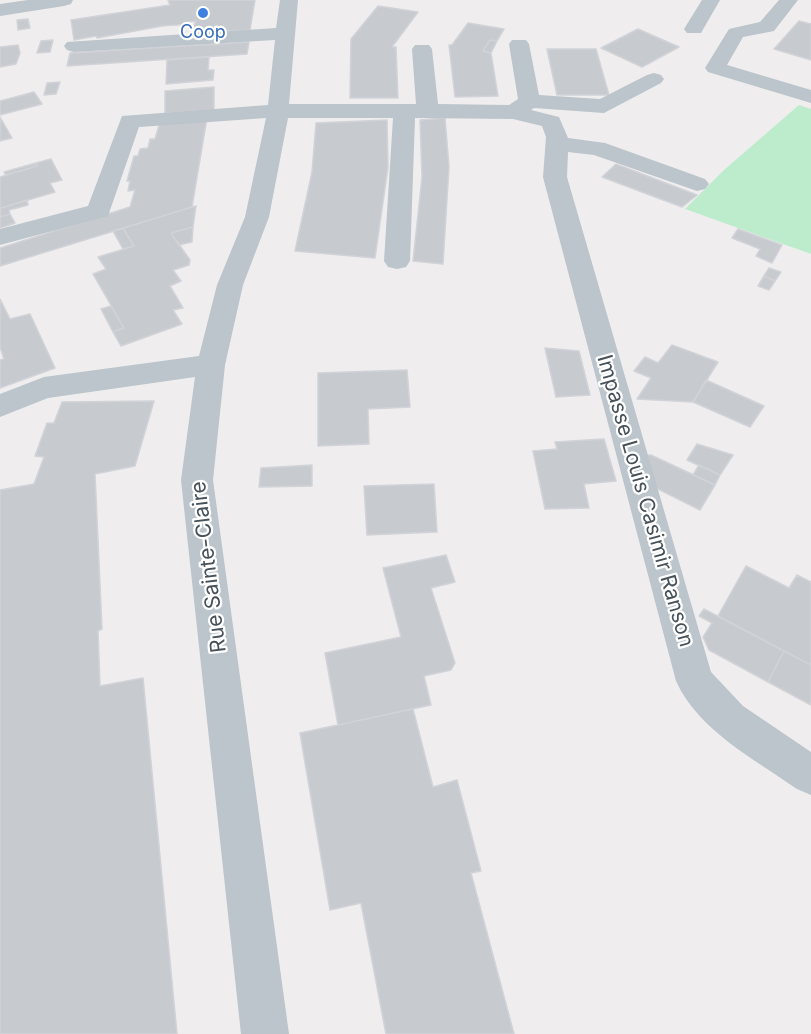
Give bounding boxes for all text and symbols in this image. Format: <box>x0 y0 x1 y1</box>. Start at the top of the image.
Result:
marker: Coop <box>196 6 210 20</box>
place label: Coop <box>180 22 226 44</box>
street label: Impasse Louis Casimir Ranson <box>591 352 699 650</box>
street label: Rue Sainte-Claire <box>186 480 232 654</box>

